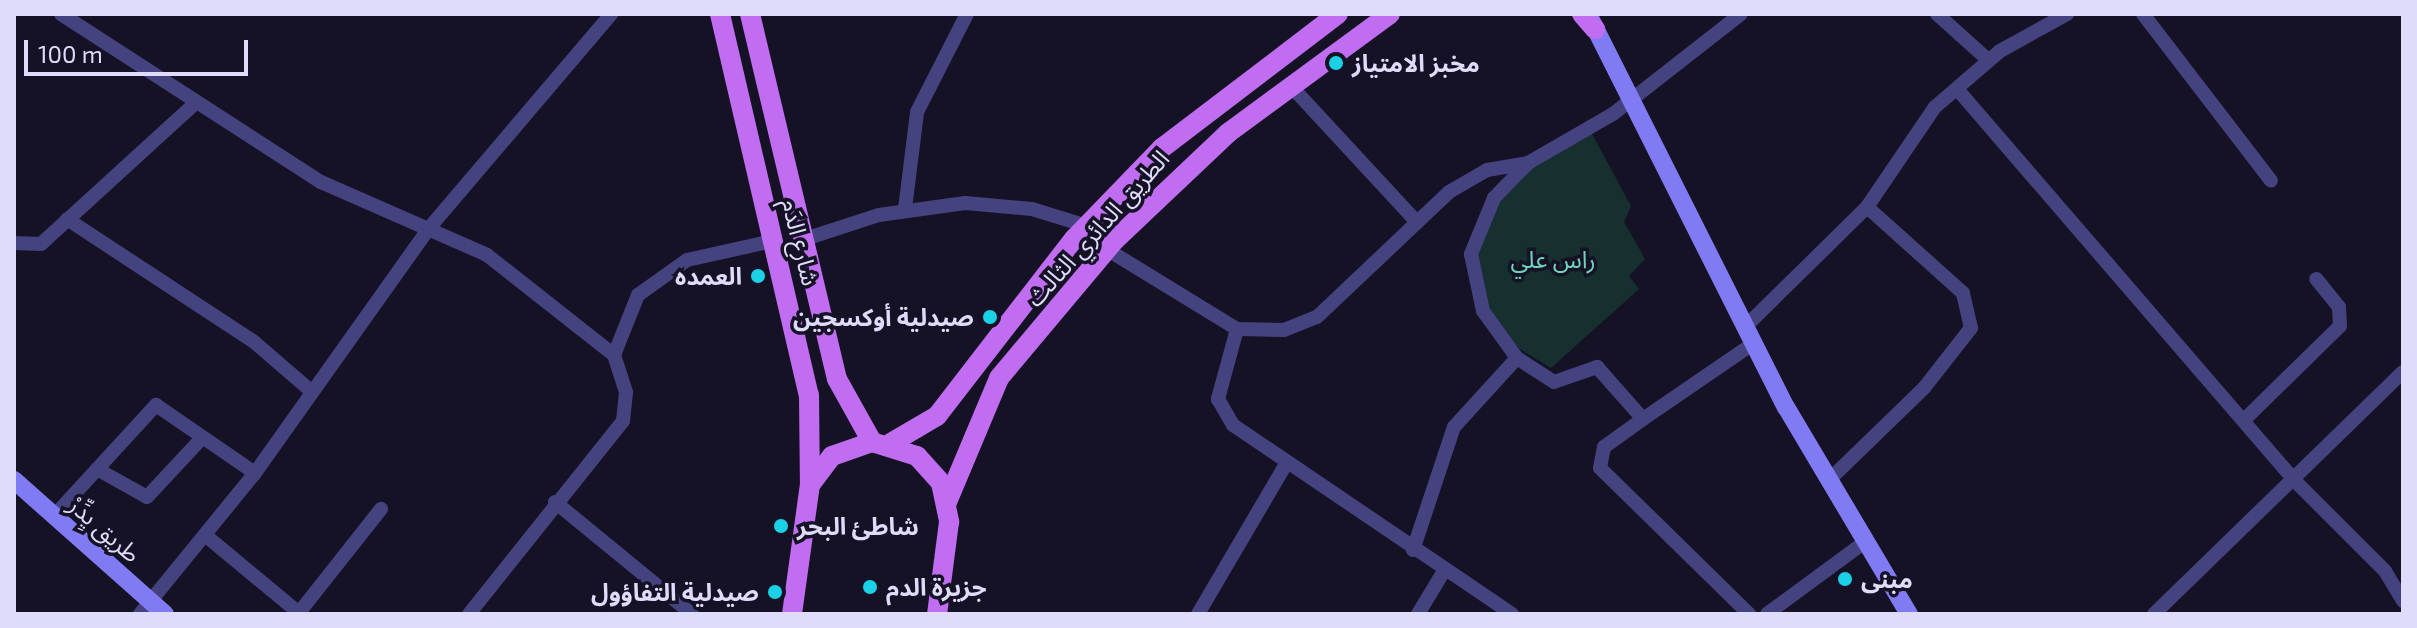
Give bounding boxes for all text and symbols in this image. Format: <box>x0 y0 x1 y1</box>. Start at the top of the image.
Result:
scale bar <box>28 24 252 74</box>
text: 100 m <box>38 39 103 68</box>
place label: مخبز اﻻمتياز <box>1352 49 1480 77</box>
marker: مخبز اﻻمتياز <box>1327 54 1345 72</box>
street label: الطريق الدائري الثالث <box>1019 144 1175 312</box>
street label: شارع الدَم <box>776 196 826 288</box>
park label: راس علي <box>1510 245 1596 273</box>
place label: العمده <box>675 262 742 290</box>
marker: العمده <box>749 267 767 285</box>
place label: صيدلية أوكسجين <box>793 303 974 331</box>
marker: صيدلية أوكسجين <box>981 308 999 326</box>
street label: طريق يِدِّرْ <box>63 490 147 568</box>
place label: شاطئ البحر <box>797 512 919 540</box>
marker: شاطئ البحر <box>772 517 790 535</box>
place label: مبنى <box>1861 565 1913 593</box>
marker: مبنى <box>1836 570 1854 588</box>
place label: جزيرة الدم <box>886 573 987 601</box>
place label: صيدلية التفاؤول <box>591 578 759 606</box>
marker: جزيرة الدم <box>861 578 879 596</box>
marker: صيدلية التفاؤول <box>766 583 784 601</box>

